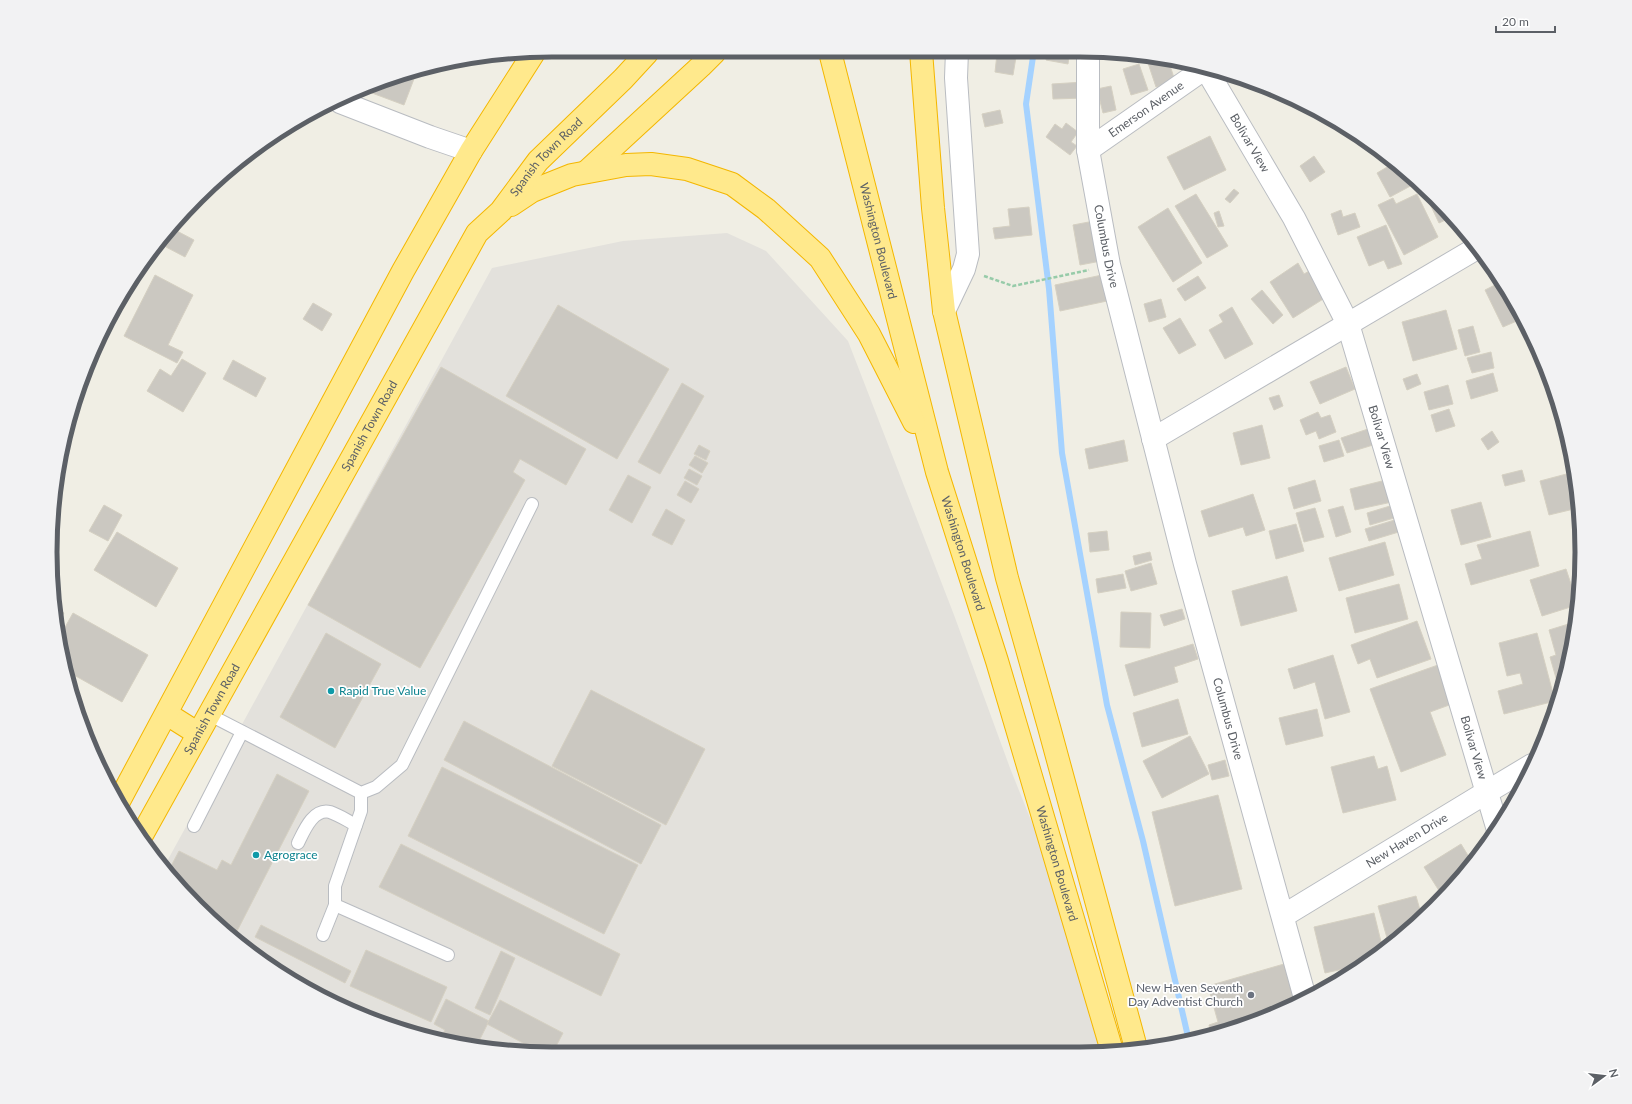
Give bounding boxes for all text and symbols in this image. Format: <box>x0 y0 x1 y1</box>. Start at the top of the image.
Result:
scale bar <box>1496 8 1555 34</box>
text: 20 m <box>1502 14 1529 29</box>
street label: Emerson Avenue <box>1105 77 1187 140</box>
street label: Bolivar View <box>1227 111 1274 175</box>
street label: Spanish Town Road <box>506 114 585 199</box>
street label: Washington Boulevard <box>857 181 901 301</box>
street label: Columbus Drive <box>1091 203 1123 289</box>
street label: Spanish Town Road <box>338 378 400 474</box>
street label: Bolivar View <box>1365 403 1399 471</box>
street label: Washington Boulevard <box>938 494 989 613</box>
street label: Spanish Town Road <box>180 661 243 757</box>
street label: Columbus Drive <box>1210 676 1247 761</box>
place label: Rapid True Value <box>339 683 426 698</box>
marker: Rapid True Value <box>326 686 336 696</box>
street label: Bolivar View <box>1458 714 1491 782</box>
street label: Washington Boulevard <box>1033 804 1081 923</box>
street label: New Haven Drive <box>1363 810 1450 871</box>
place label: Agrograce <box>264 847 318 862</box>
marker: Agrograce <box>251 850 261 860</box>
place label: New Haven Seventh Day Adventist Church <box>1128 980 1243 1009</box>
marker: New Haven Seventh Day Adventist Church <box>1246 990 1256 1000</box>
north arrow <box>1584 1056 1624 1096</box>
text: N <box>1607 1068 1622 1079</box>

